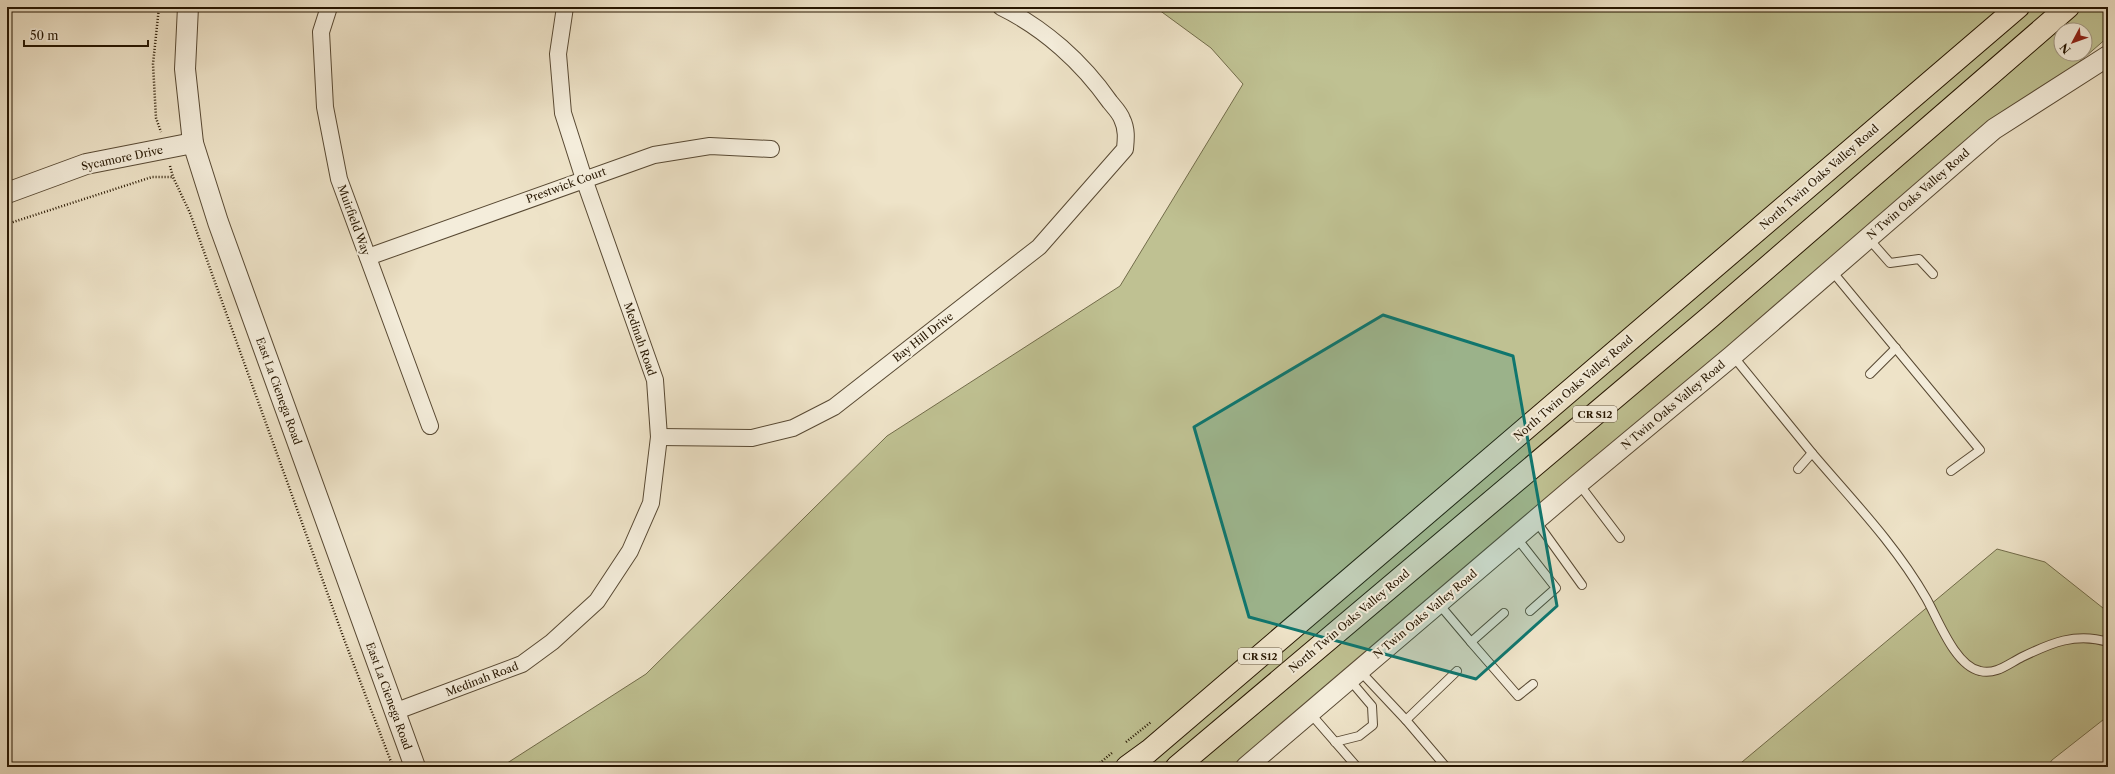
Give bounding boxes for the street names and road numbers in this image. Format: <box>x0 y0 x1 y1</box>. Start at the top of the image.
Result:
street label: North Twin Oaks Valley Road <box>1757 121 1882 233</box>
street label: Sycamore Drive <box>80 143 164 173</box>
street label: N Twin Oaks Valley Road <box>1864 145 1972 242</box>
street label: Prestwick Court <box>524 164 608 206</box>
street label: Muirfield Way <box>335 183 374 258</box>
street label: Medinah Road <box>621 300 659 378</box>
street label: Bay Hill Drive <box>890 309 956 365</box>
street label: North Twin Oaks Valley Road <box>1511 332 1636 444</box>
street label: East La Cienega Road <box>253 335 305 447</box>
street label: N Twin Oaks Valley Road <box>1618 357 1728 453</box>
road number: CR S12 <box>1573 406 1617 422</box>
street label: North Twin Oaks Valley Road <box>1286 566 1412 676</box>
street label: N Twin Oaks Valley Road <box>1370 566 1480 662</box>
street label: East La Cienega Road <box>363 640 415 752</box>
road number: CR S12 <box>1238 648 1282 664</box>
street label: Medinah Road <box>444 659 521 699</box>

